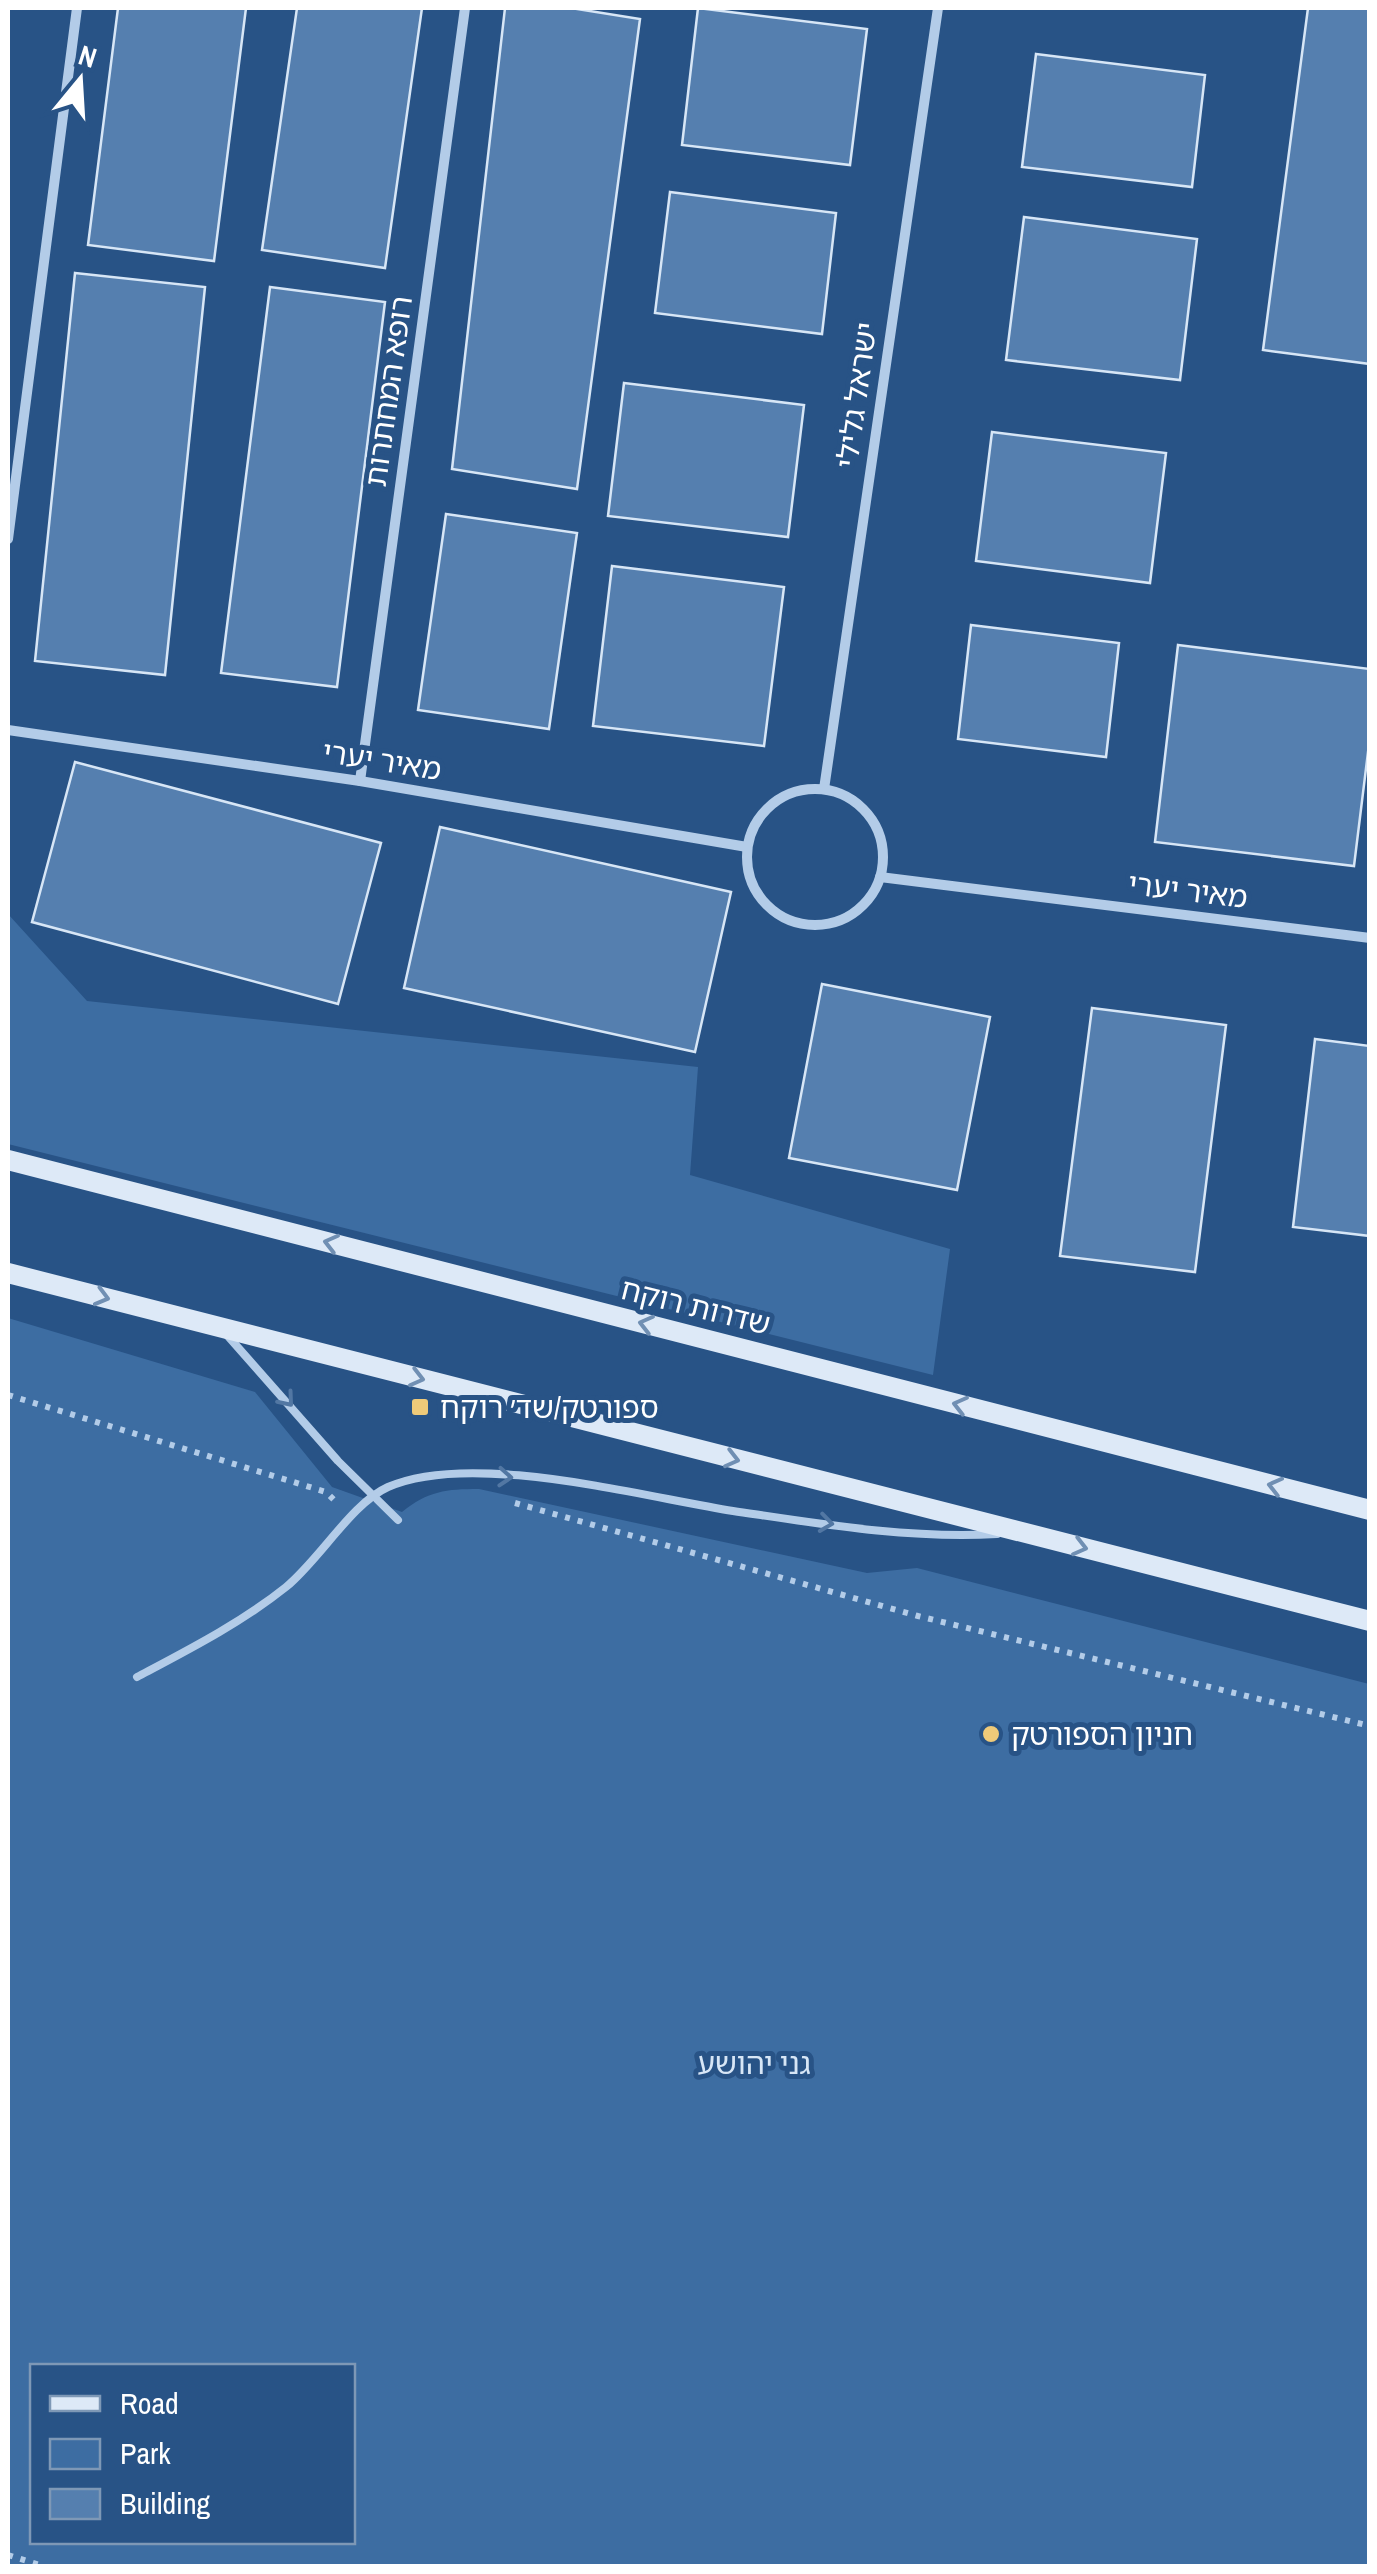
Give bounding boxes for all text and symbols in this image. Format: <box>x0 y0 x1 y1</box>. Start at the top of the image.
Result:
north arrow <box>30 30 130 130</box>
text: N <box>74 36 101 77</box>
street label: רופא המחתרות <box>355 293 421 489</box>
street label: ישראל גלילי <box>826 319 886 471</box>
street label: מאיר יערי <box>320 731 444 789</box>
street label: מאיר יערי <box>1126 863 1250 917</box>
one-way arrow <box>323 1234 340 1255</box>
street label: שדרות רוקח <box>617 1268 775 1344</box>
one-way arrow <box>93 1286 110 1307</box>
one-way arrow <box>638 1315 655 1336</box>
one-way arrow <box>408 1367 425 1388</box>
place label: ספורטק/שד׳ רוקח <box>440 1387 659 1427</box>
one-way arrow <box>275 1388 293 1406</box>
marker: ספורטק/שד׳ רוקח <box>409 1396 431 1418</box>
one-way arrow <box>952 1396 969 1417</box>
one-way arrow <box>722 1447 740 1468</box>
one-way arrow <box>497 1466 513 1487</box>
one-way arrow <box>1267 1477 1284 1498</box>
one-way arrow <box>818 1512 834 1533</box>
one-way arrow <box>1071 1536 1088 1557</box>
place label: חניון הספורטק <box>1011 1714 1193 1754</box>
marker: חניון הספורטק <box>980 1723 1002 1745</box>
park label: גני יהושע <box>697 2043 811 2083</box>
legend <box>30 2364 355 2544</box>
text: Road <box>120 2383 179 2423</box>
text: Park <box>120 2433 171 2473</box>
text: Building <box>120 2483 211 2523</box>

